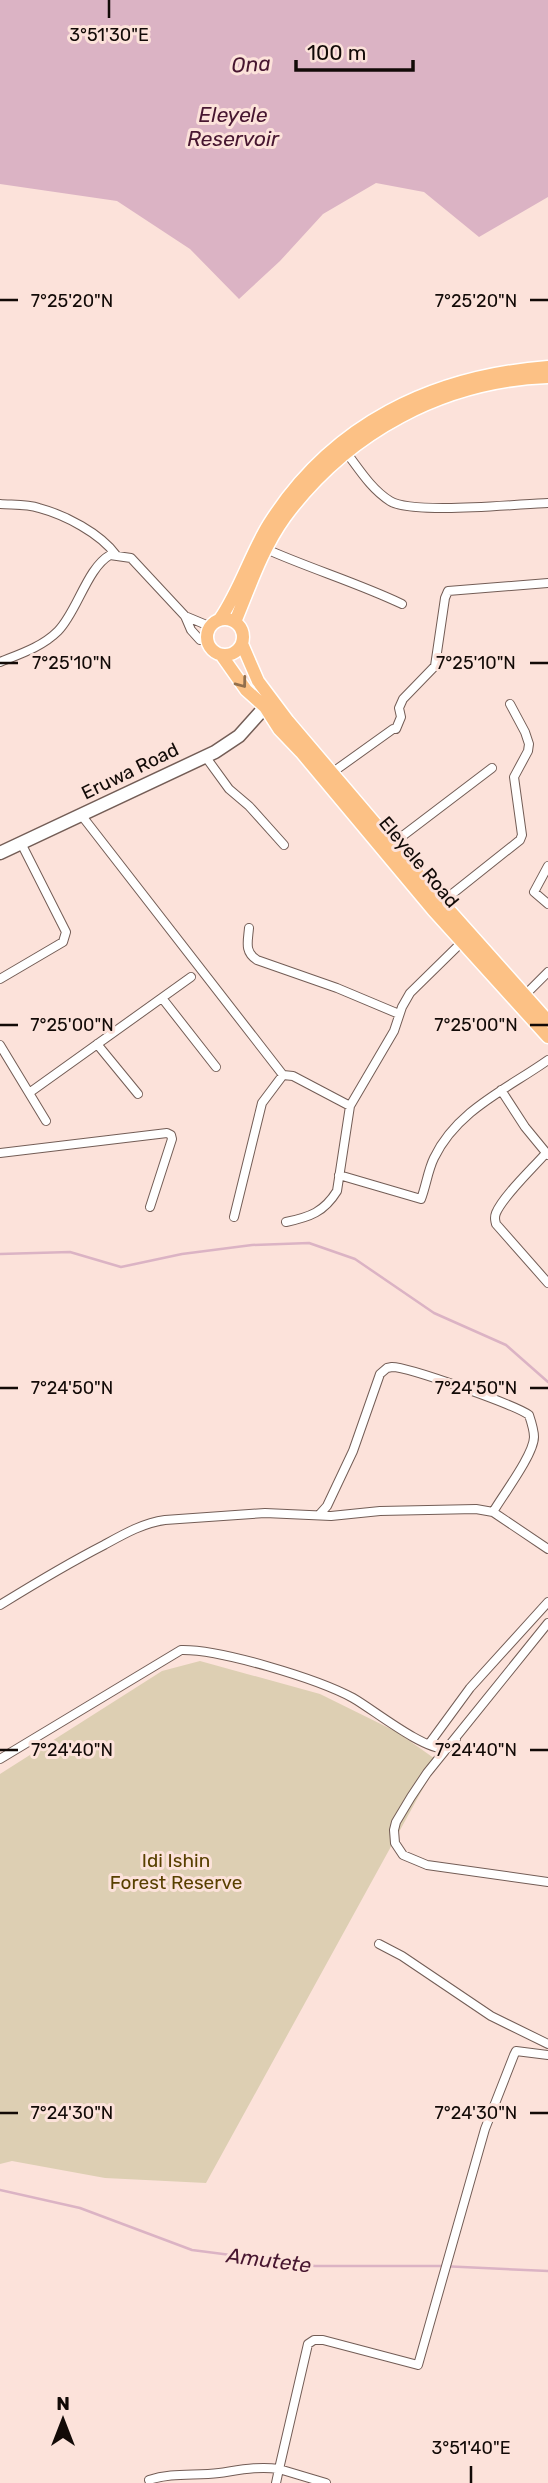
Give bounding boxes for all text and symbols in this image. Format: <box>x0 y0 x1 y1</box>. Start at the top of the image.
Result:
text: 3°51'30"E <box>69 24 149 46</box>
scale bar <box>296 28 413 72</box>
text: 100 m <box>307 40 366 65</box>
water label: Ona <box>231 50 271 78</box>
water label: Eleyele Reservoir <box>187 102 280 151</box>
text: 7°25'20"N <box>31 290 113 312</box>
text: 7°25'20"N <box>435 290 517 312</box>
text: 7°25'10"N <box>32 652 112 674</box>
text: 7°25'10"N <box>436 652 516 674</box>
one-way arrow <box>234 675 246 687</box>
street label: Eruwa Road <box>78 738 182 804</box>
street label: Eleyele Road <box>374 812 464 912</box>
text: 7°25'00"N <box>30 1014 114 1036</box>
text: 7°25'00"N <box>434 1014 518 1036</box>
text: 7°24'50"N <box>31 1377 113 1399</box>
text: 7°24'50"N <box>435 1377 517 1399</box>
text: 7°24'40"N <box>31 1739 113 1761</box>
text: 7°24'40"N <box>435 1739 517 1761</box>
park label: Idi Ishin Forest Reserve <box>110 1849 242 1894</box>
text: 7°24'30"N <box>31 2102 113 2124</box>
text: 7°24'30"N <box>435 2102 517 2124</box>
water label: Amutete <box>224 2242 313 2278</box>
north arrow <box>28 2385 98 2455</box>
text: N <box>56 2392 70 2415</box>
text: 3°51'40"E <box>431 2437 511 2459</box>

